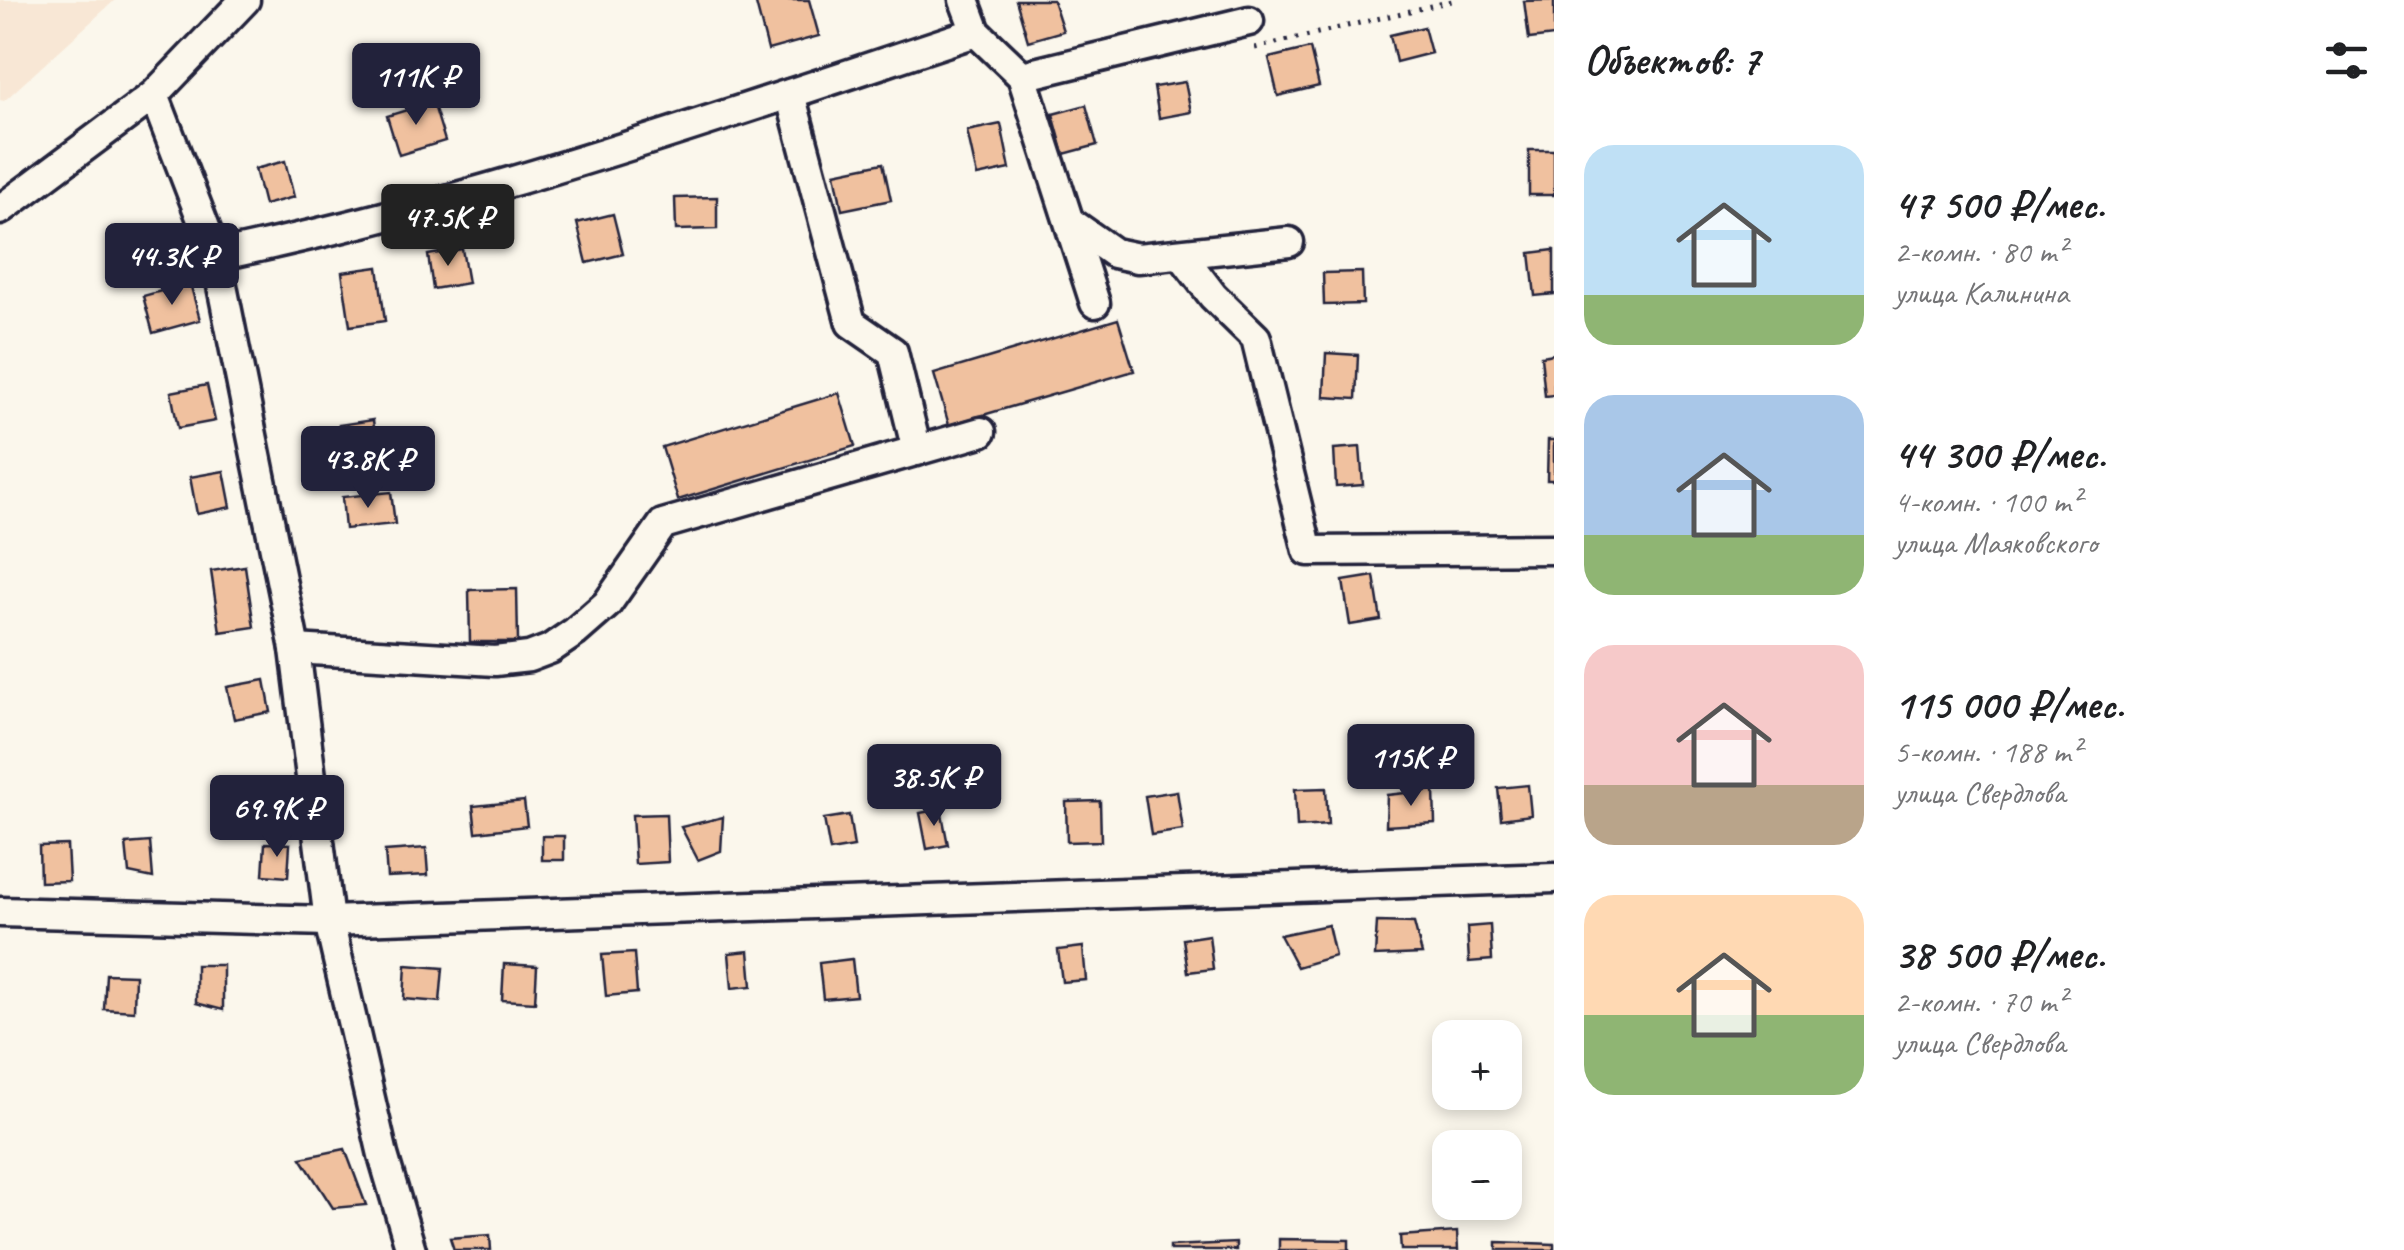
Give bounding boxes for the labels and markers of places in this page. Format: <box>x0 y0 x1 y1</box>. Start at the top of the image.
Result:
pin: 111K ₽ <box>335 43 497 128</box>
pin: 47.5K ₽ <box>356 184 540 269</box>
pin: 44.3K ₽ <box>80 223 264 308</box>
pin: 43.8K ₽ <box>276 426 460 511</box>
pin: 115K ₽ <box>1330 724 1492 809</box>
pin: 38.5K ₽ <box>842 744 1026 829</box>
pin: 69.9K ₽ <box>185 775 369 860</box>

